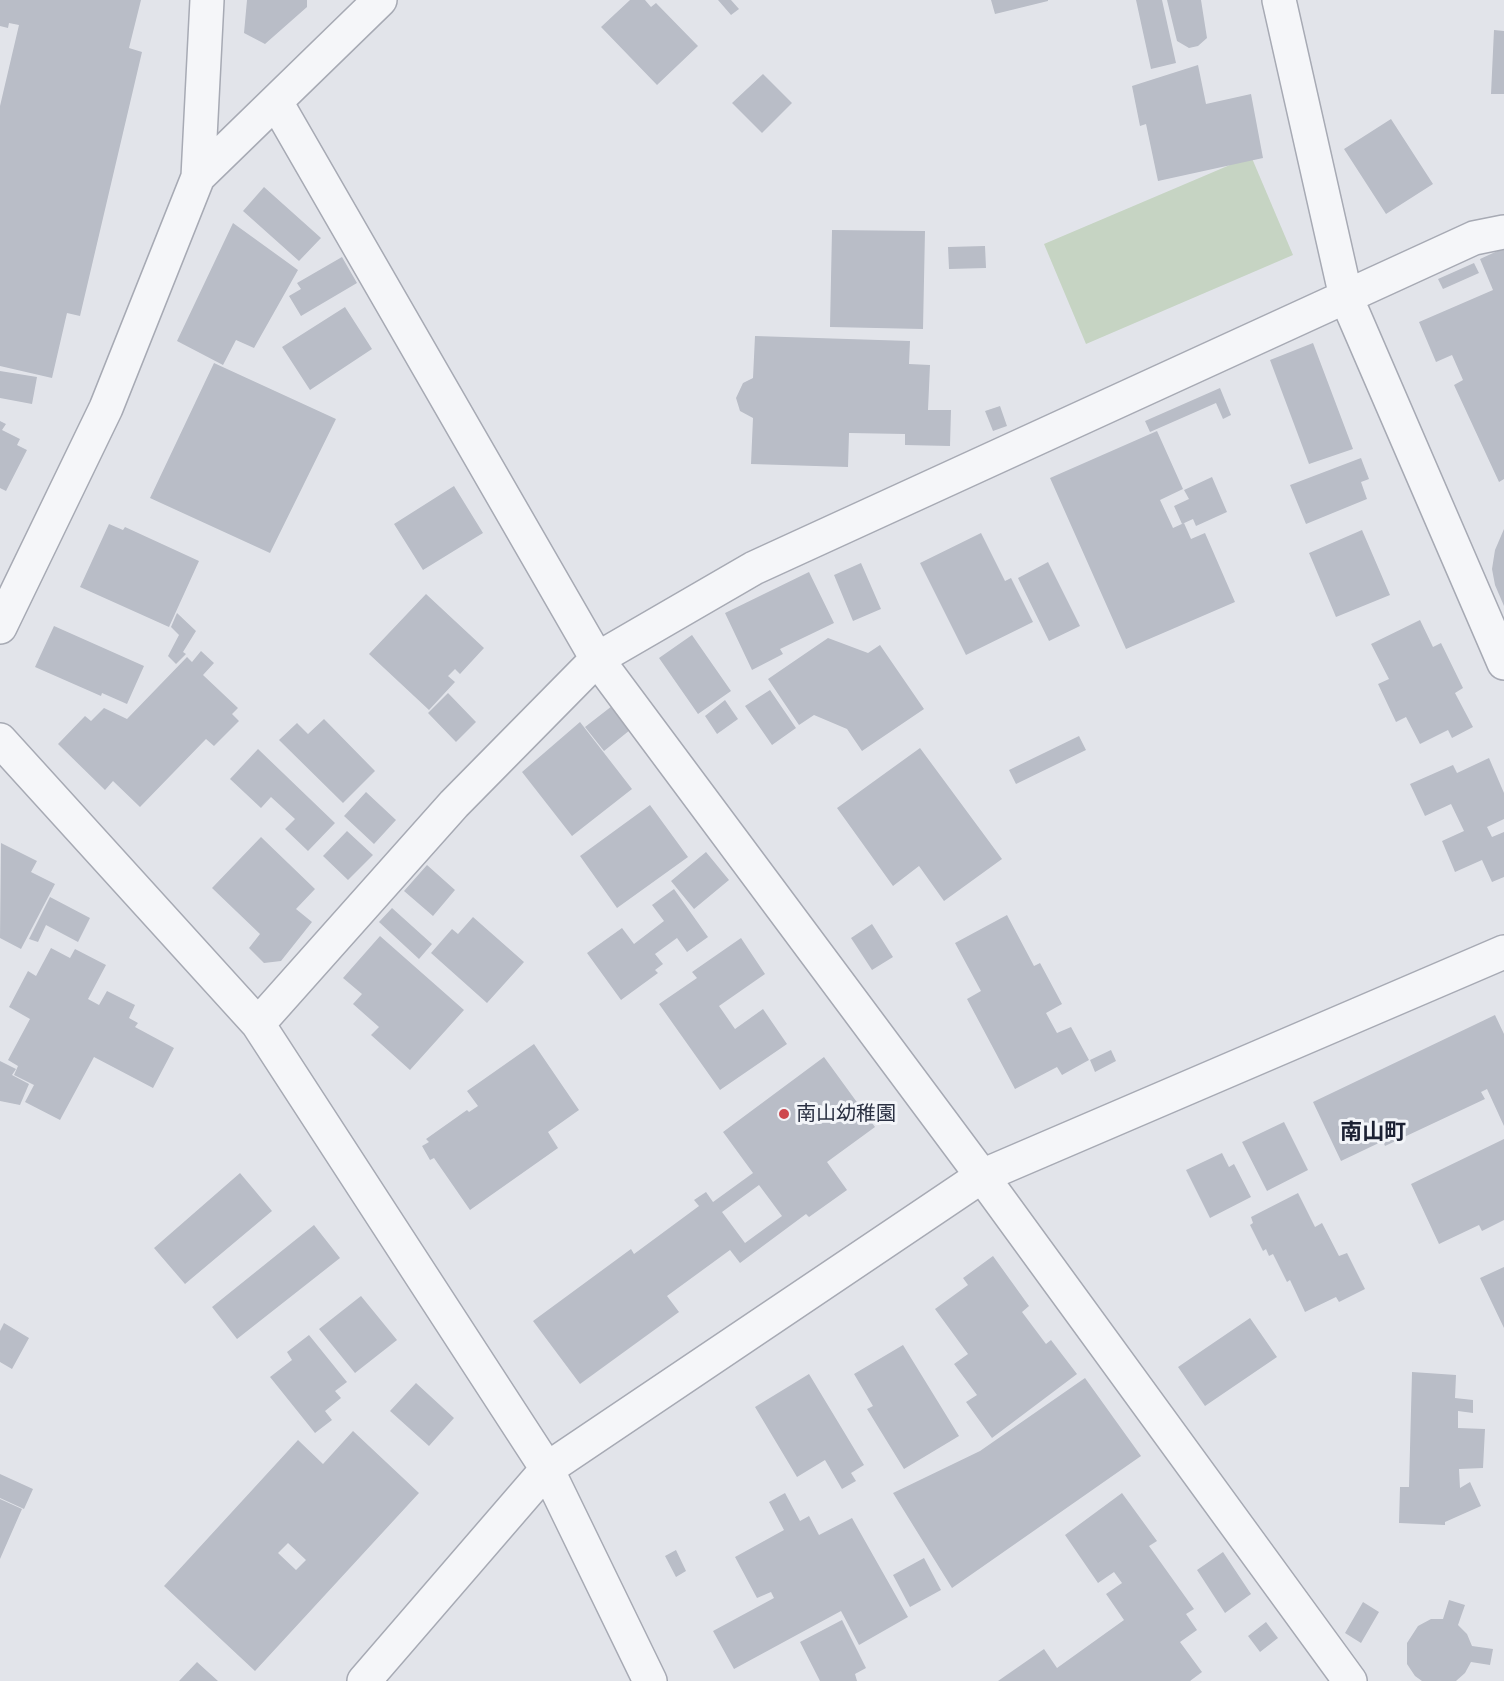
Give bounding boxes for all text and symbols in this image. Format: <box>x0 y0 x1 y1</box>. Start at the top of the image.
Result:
place label: 南山幼稚園 <box>796 1102 896 1126</box>
marker: 南山幼稚園 <box>777 1107 791 1121</box>
district label: 南山町 <box>1340 1120 1406 1146</box>

